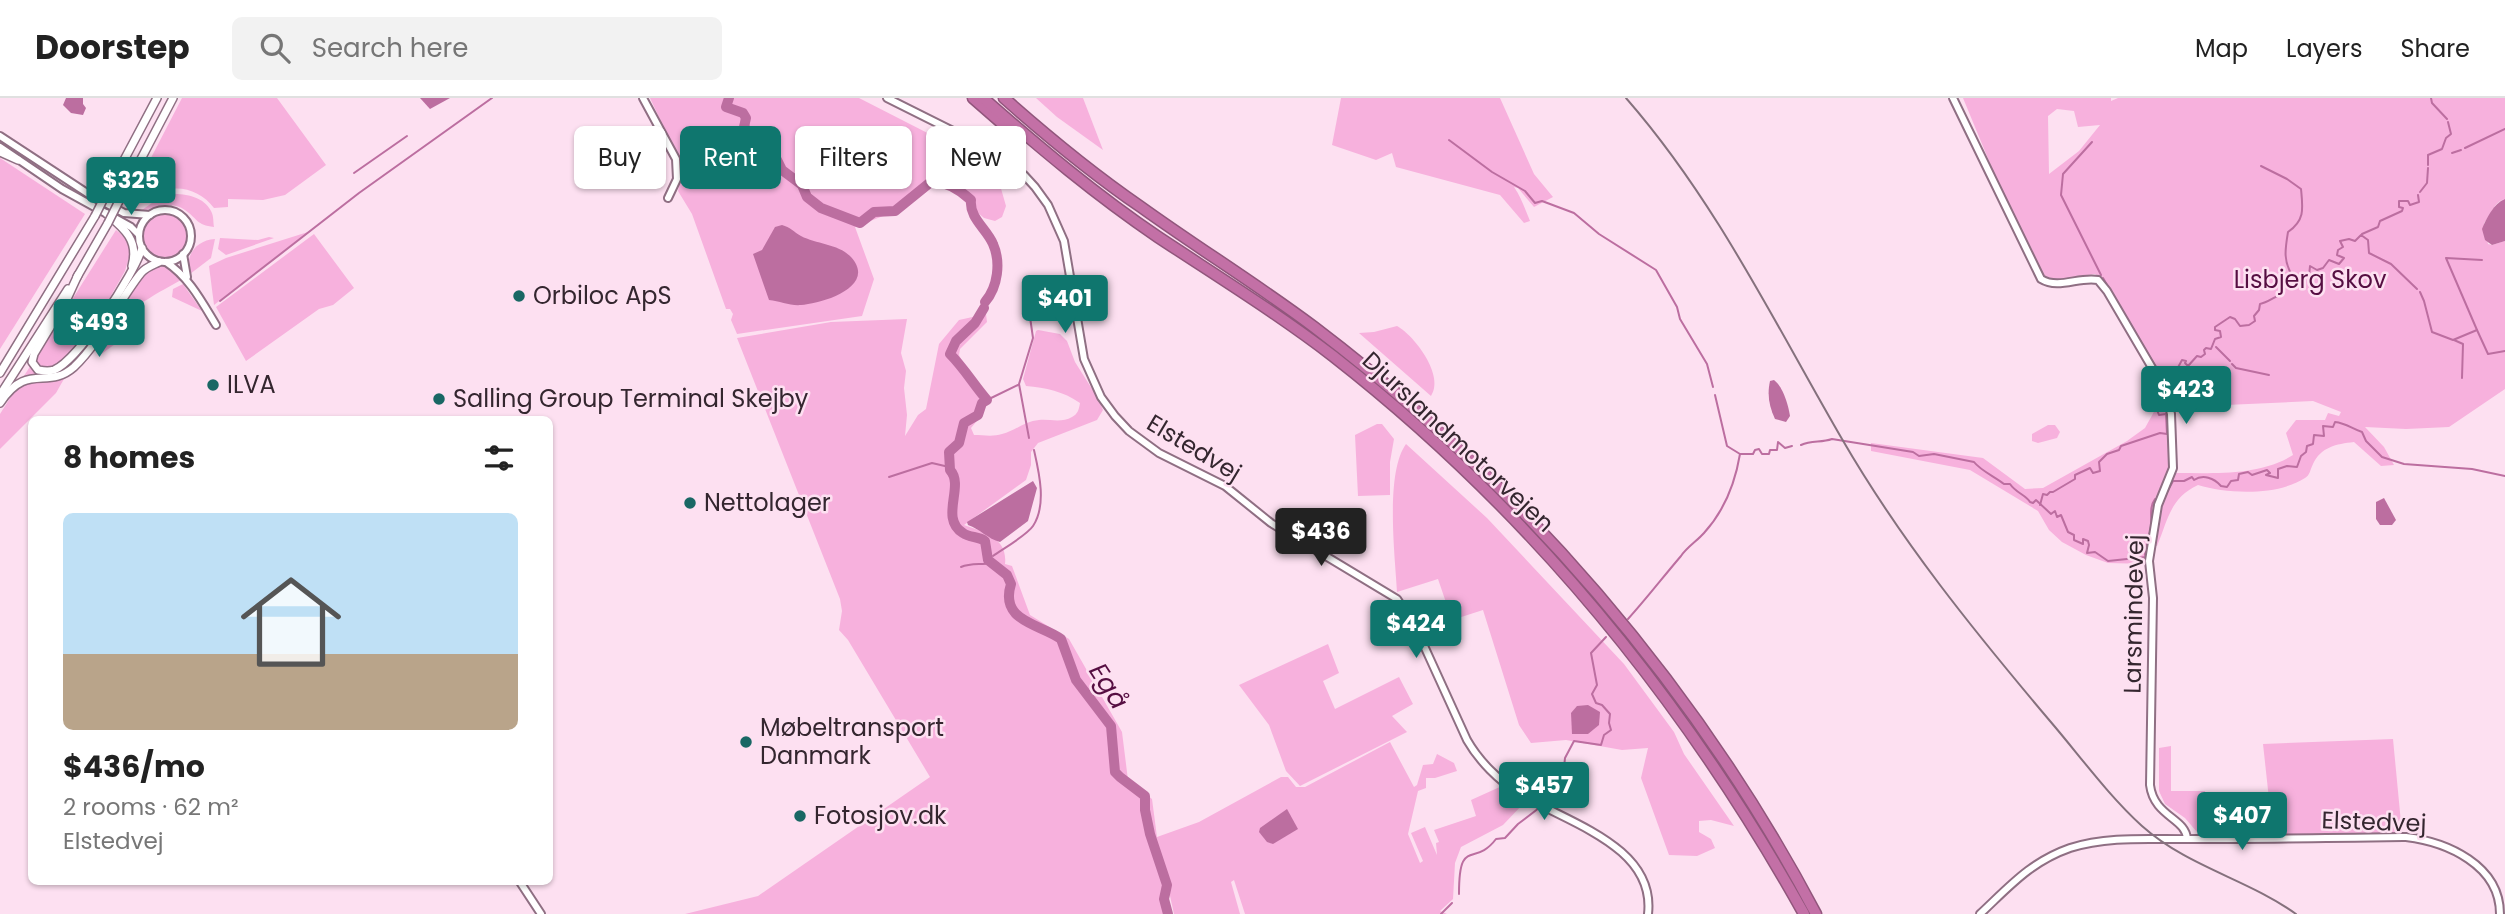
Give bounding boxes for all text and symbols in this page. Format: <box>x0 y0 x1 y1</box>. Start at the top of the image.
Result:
search box <box>232 17 722 80</box>
text: Doorstep <box>35 24 190 71</box>
icon: search <box>256 29 294 67</box>
text: Search here <box>312 30 468 66</box>
text: Map <box>2195 32 2248 65</box>
text: Layers <box>2286 32 2362 65</box>
text: Share <box>2400 32 2470 65</box>
chip: Buy <box>574 126 666 189</box>
chip: Rent <box>680 126 781 189</box>
chip: Filters <box>795 126 912 189</box>
chip: New <box>926 126 1026 189</box>
pin: $325 <box>90 158 172 217</box>
text: $325 <box>102 164 160 196</box>
park label: Lisbjerg Skov <box>2234 263 2387 296</box>
pin: $401 <box>1024 275 1106 335</box>
place label: Orbiloc ApS <box>533 279 672 312</box>
text: $401 <box>1038 282 1092 314</box>
marker: Orbiloc ApS <box>511 288 527 304</box>
pin: $493 <box>58 300 140 359</box>
text: $493 <box>70 306 128 338</box>
street label: Djurslandmotorvejen <box>1355 344 1561 539</box>
pin: $423 <box>2145 366 2227 426</box>
place label: ILVA <box>227 368 276 401</box>
text: $423 <box>2157 373 2215 405</box>
marker: ILVA <box>205 377 221 393</box>
place label: Salling Group Terminal Skejby <box>453 382 809 415</box>
marker: Salling Group Terminal Skejby <box>431 391 447 407</box>
street label: Elstedvej <box>1141 406 1248 489</box>
text: 8 homes <box>63 436 195 479</box>
icon: filters <box>480 439 518 477</box>
place label: Nettolager <box>704 486 831 519</box>
marker: Nettolager <box>682 495 698 511</box>
pin: $436 <box>1280 508 1362 568</box>
text: $436 <box>1291 515 1351 547</box>
street label: Larsmindevej <box>2116 534 2151 694</box>
icon: home <box>228 559 354 685</box>
pin: $424 <box>1375 601 1457 660</box>
text: $424 <box>1386 607 1446 639</box>
water label: Egå <box>1081 656 1137 716</box>
place label: Møbeltransport Danmark <box>760 711 944 772</box>
marker: Møbeltransport Danmark <box>738 734 754 750</box>
text: $436/mo <box>63 745 205 788</box>
pin: $457 <box>1503 762 1585 822</box>
text: $457 <box>1515 769 1573 801</box>
text: 2 rooms · 62 m² <box>63 791 239 823</box>
pin: $407 <box>2201 792 2283 852</box>
place label: Fotosjov.dk <box>814 799 947 832</box>
text: $407 <box>2213 799 2271 831</box>
street label: Elstedvej <box>2321 803 2427 840</box>
marker: Fotosjov.dk <box>792 808 808 824</box>
text: Elstedvej <box>63 825 164 857</box>

